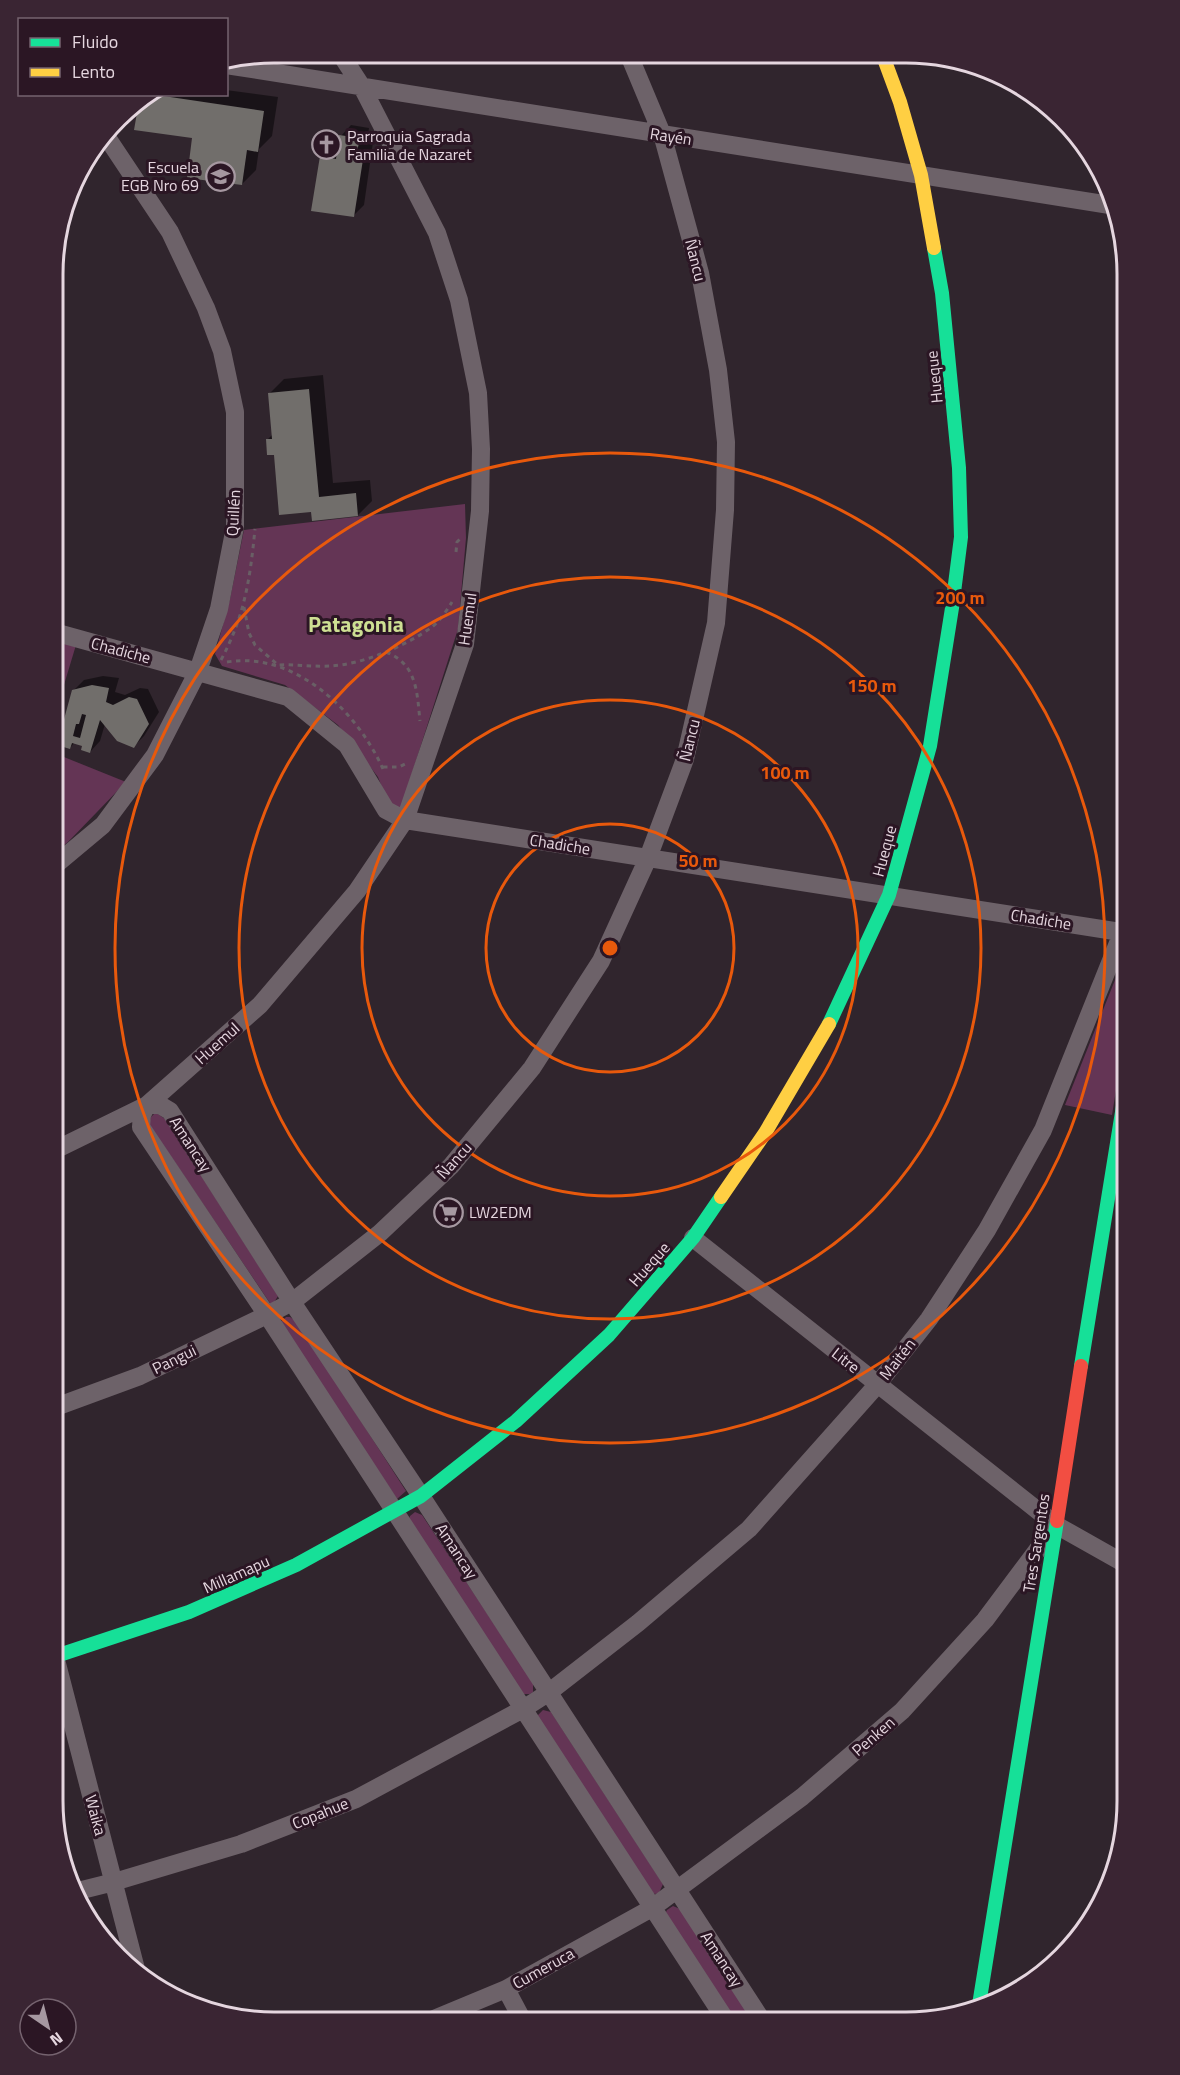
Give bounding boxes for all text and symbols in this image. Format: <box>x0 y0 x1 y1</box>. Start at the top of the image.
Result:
legend <box>18 18 228 96</box>
text: Fluido <box>72 28 118 55</box>
text: Lento <box>72 58 115 85</box>
street label: Rayén <box>648 121 694 151</box>
place label: Parroquia Sagrada Familia de Nazaret <box>347 124 472 166</box>
church icon: Parroquia Sagrada Familia de Nazaret <box>310 129 342 161</box>
place label: Escuela EGB Nro 69 <box>121 155 199 197</box>
school or university icon: Escuela EGB Nro 69 <box>204 160 236 192</box>
street label: Ñancu <box>679 236 713 284</box>
street label: Hueque <box>919 350 949 404</box>
street label: Quillén <box>220 489 246 537</box>
text: 200 m <box>935 584 985 611</box>
street label: Huemul <box>451 591 483 647</box>
district label: Patagonia <box>308 607 404 641</box>
street label: Chadiche <box>88 631 154 669</box>
text: 150 m <box>847 672 897 699</box>
street label: Ñancu <box>672 716 706 764</box>
text: 100 m <box>760 759 810 786</box>
street label: Hueque <box>866 823 902 879</box>
street label: Chadiche <box>528 827 592 861</box>
text: 50 m <box>678 847 718 874</box>
street label: Chadiche <box>1009 902 1073 936</box>
centre of rings <box>600 938 620 958</box>
street label: Huemul <box>189 1016 245 1070</box>
street label: Amancay <box>164 1111 218 1177</box>
street label: Ñancu <box>431 1136 477 1184</box>
supermarket icon: LW2EDM <box>432 1196 464 1228</box>
place label: LW2EDM <box>469 1200 532 1224</box>
street label: Hueque <box>623 1236 675 1292</box>
street label: Maitén <box>873 1333 921 1385</box>
street label: Pangui <box>148 1338 200 1380</box>
street label: Litre <box>827 1341 865 1379</box>
street label: Tres Sargentos <box>1016 1492 1056 1594</box>
street label: Amancay <box>430 1518 484 1584</box>
street label: Millamapu <box>199 1549 273 1599</box>
street label: Penken <box>846 1710 900 1762</box>
street label: Copahue <box>288 1791 352 1835</box>
street label: Waika <box>79 1792 113 1838</box>
street label: Amancay <box>695 1926 749 1992</box>
street label: Cumeruca <box>508 1941 578 1995</box>
north arrow <box>18 1997 78 2057</box>
text: N <box>45 2026 68 2052</box>

